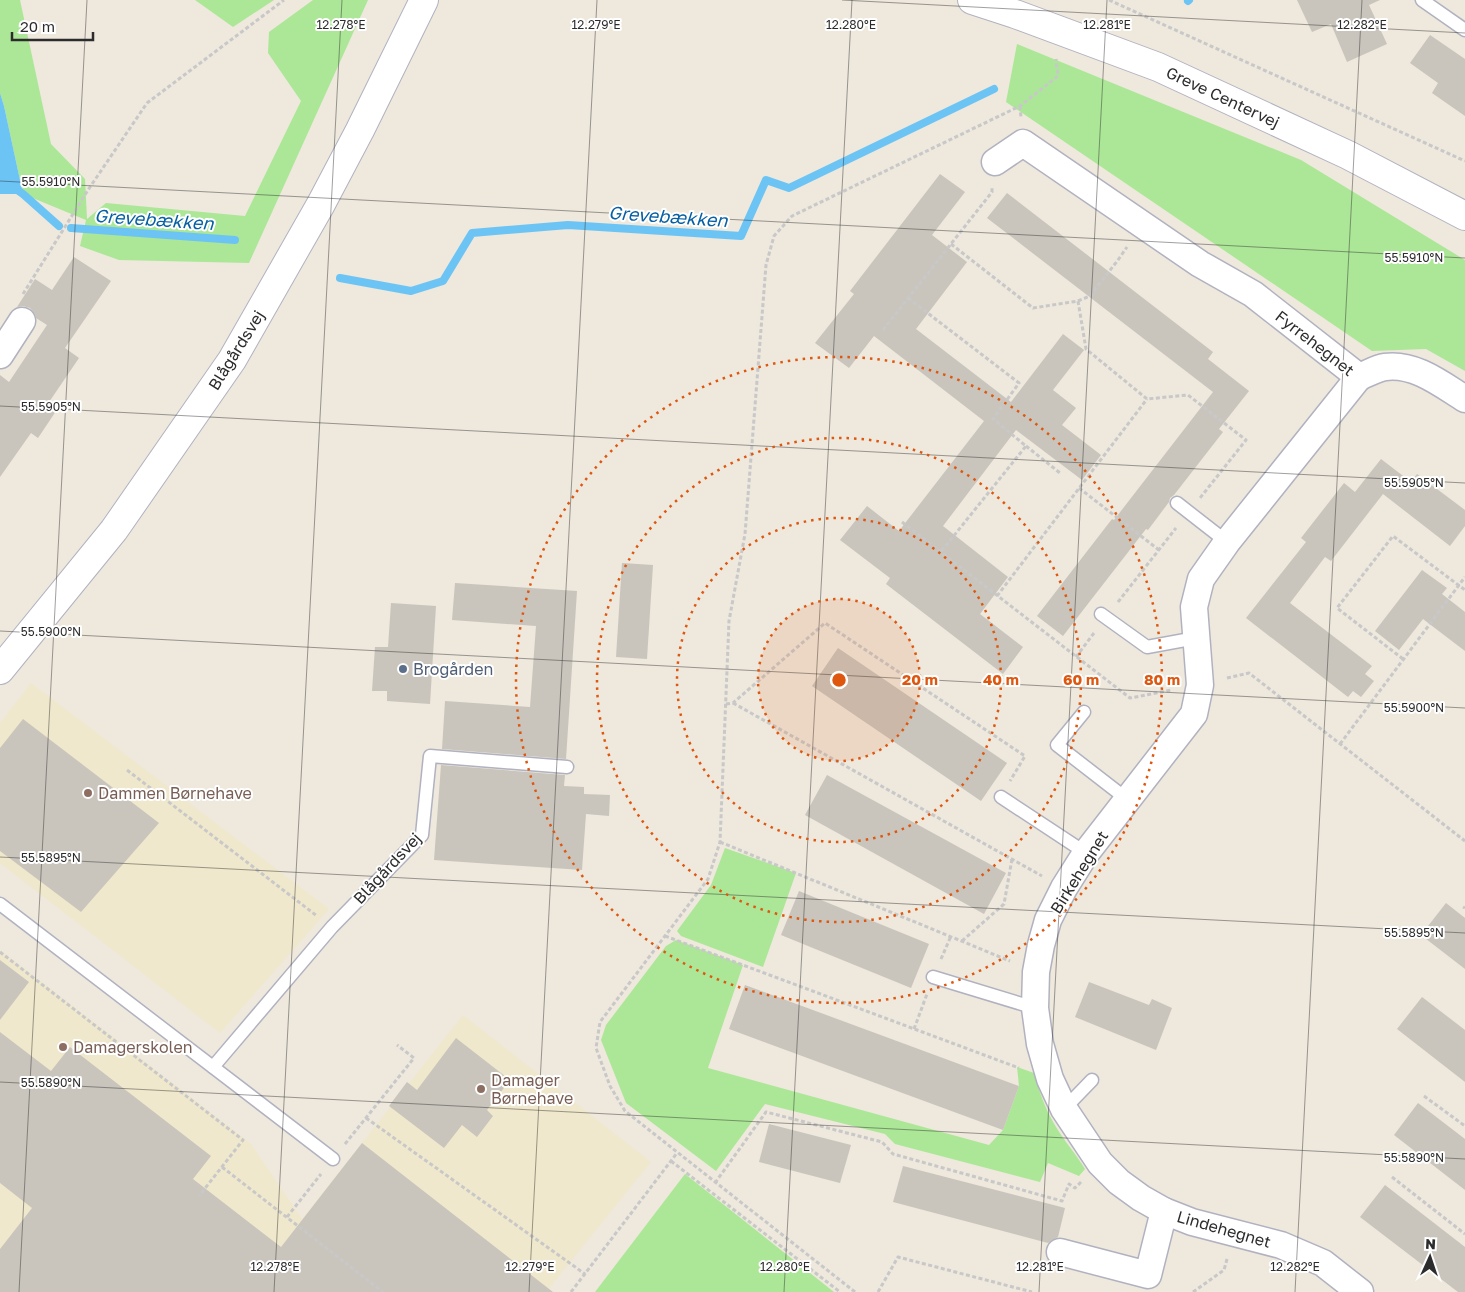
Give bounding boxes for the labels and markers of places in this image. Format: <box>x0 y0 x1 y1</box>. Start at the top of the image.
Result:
place label: Brogården <box>413 659 493 679</box>
marker: Brogården <box>397 663 409 675</box>
centre of rings <box>830 671 848 689</box>
place label: Dammen Børnehave <box>98 783 252 803</box>
marker: Dammen Børnehave <box>82 787 94 799</box>
place label: Damagerskolen <box>73 1037 193 1057</box>
marker: Damagerskolen <box>57 1041 69 1053</box>
place label: Damager Børnehave <box>491 1070 573 1108</box>
marker: Damager Børnehave <box>475 1083 487 1095</box>

